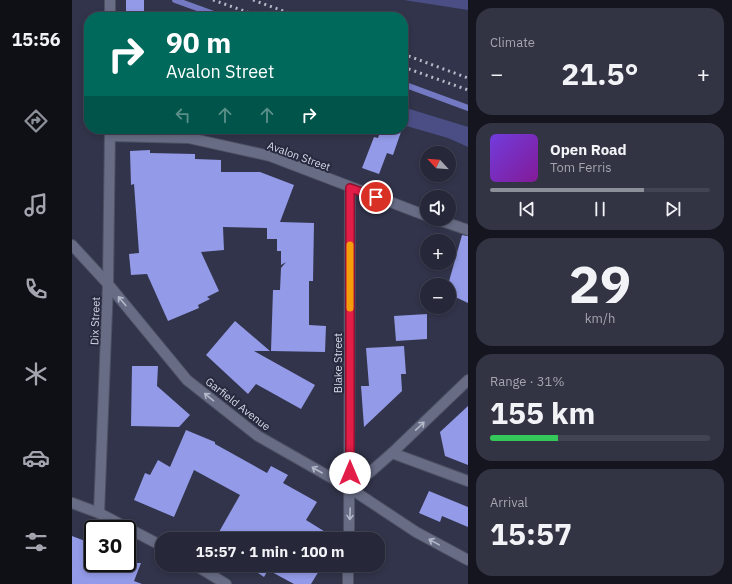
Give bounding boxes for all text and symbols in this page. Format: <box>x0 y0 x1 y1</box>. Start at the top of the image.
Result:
text: 90 m <box>166 24 231 61</box>
text: 15:56 <box>11 28 61 51</box>
icon: right <box>100 28 152 80</box>
text: Climate <box>490 34 535 51</box>
text: 21.5° <box>561 54 639 93</box>
text: − <box>490 59 503 88</box>
text: + <box>697 59 710 88</box>
text: Avalon Street <box>166 60 274 83</box>
icon: left <box>172 104 194 126</box>
icon: ahead <box>214 104 236 126</box>
icon: ahead <box>256 104 278 126</box>
icon: right <box>298 104 320 126</box>
icon: directions <box>22 107 50 135</box>
street label: Avalon Street <box>266 138 333 174</box>
text: Open Road <box>550 140 627 159</box>
north arrow <box>420 146 456 182</box>
map controls <box>420 146 456 314</box>
text: Tom Ferris <box>550 159 612 176</box>
pin <box>359 180 393 214</box>
icon: arrive <box>365 186 387 208</box>
button: sound <box>420 190 456 226</box>
icon: music <box>22 191 50 219</box>
icon: previous <box>516 198 538 220</box>
icon: pause <box>589 198 611 220</box>
icon: next <box>662 198 684 220</box>
button: + <box>420 234 456 270</box>
text: 29 <box>569 250 631 317</box>
icon: phone <box>22 275 50 303</box>
button: − <box>420 278 456 314</box>
street label: Dix Street <box>87 296 103 345</box>
one-way arrow <box>118 296 127 306</box>
text: km/h <box>585 310 615 327</box>
street label: Blake Street <box>331 333 345 393</box>
icon: climate <box>22 360 50 388</box>
text: Range · 31% <box>490 373 564 390</box>
street label: Garfield Avenue <box>203 374 273 434</box>
one-way arrow <box>204 393 215 402</box>
text: 155 km <box>490 393 595 432</box>
one-way arrow <box>415 421 425 431</box>
icon: car <box>22 444 50 472</box>
position arrow <box>329 452 371 494</box>
one-way arrow <box>311 465 323 473</box>
text: Arrival <box>490 494 528 511</box>
one-way arrow <box>346 507 354 520</box>
text: 15:57 <box>490 514 572 553</box>
speed limit sign: 30 <box>84 520 136 572</box>
icon: filters <box>22 528 50 556</box>
one-way arrow <box>428 537 440 545</box>
text: 15:57 · 1 min · 100 m <box>196 542 344 561</box>

